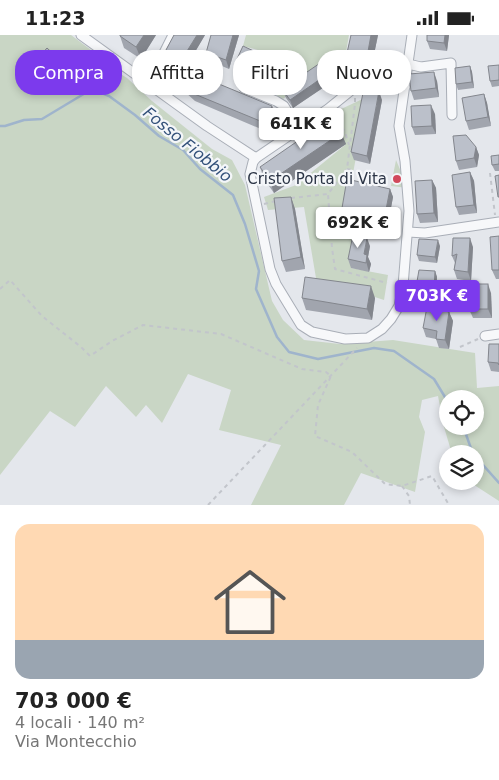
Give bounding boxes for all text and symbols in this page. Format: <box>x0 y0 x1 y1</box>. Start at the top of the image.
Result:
text: 11:23 <box>25 7 85 29</box>
chip: Compra <box>15 50 122 95</box>
chip: Affitta <box>132 50 223 95</box>
chip: Filtri <box>233 50 307 95</box>
chip: Nuovo <box>317 50 411 95</box>
water label: Fosso Fiobbio <box>140 103 236 186</box>
pin: 641K € <box>260 107 342 150</box>
text: 641K € <box>270 114 332 133</box>
place label: Cristo Porta di Vita <box>247 170 387 188</box>
marker: Cristo Porta di Vita <box>391 173 403 185</box>
pin: 692K € <box>317 207 399 249</box>
text: 692K € <box>327 213 389 232</box>
pin: 703K € <box>396 279 478 322</box>
text: 703K € <box>406 286 468 305</box>
map controls <box>439 390 484 490</box>
button: locate <box>439 390 484 435</box>
button: layers <box>439 445 484 490</box>
icon: home <box>205 557 295 647</box>
text: 703 000 € <box>15 689 132 713</box>
text: 4 locali · 140 m² <box>15 713 145 732</box>
text: Via Montecchio <box>15 732 137 751</box>

